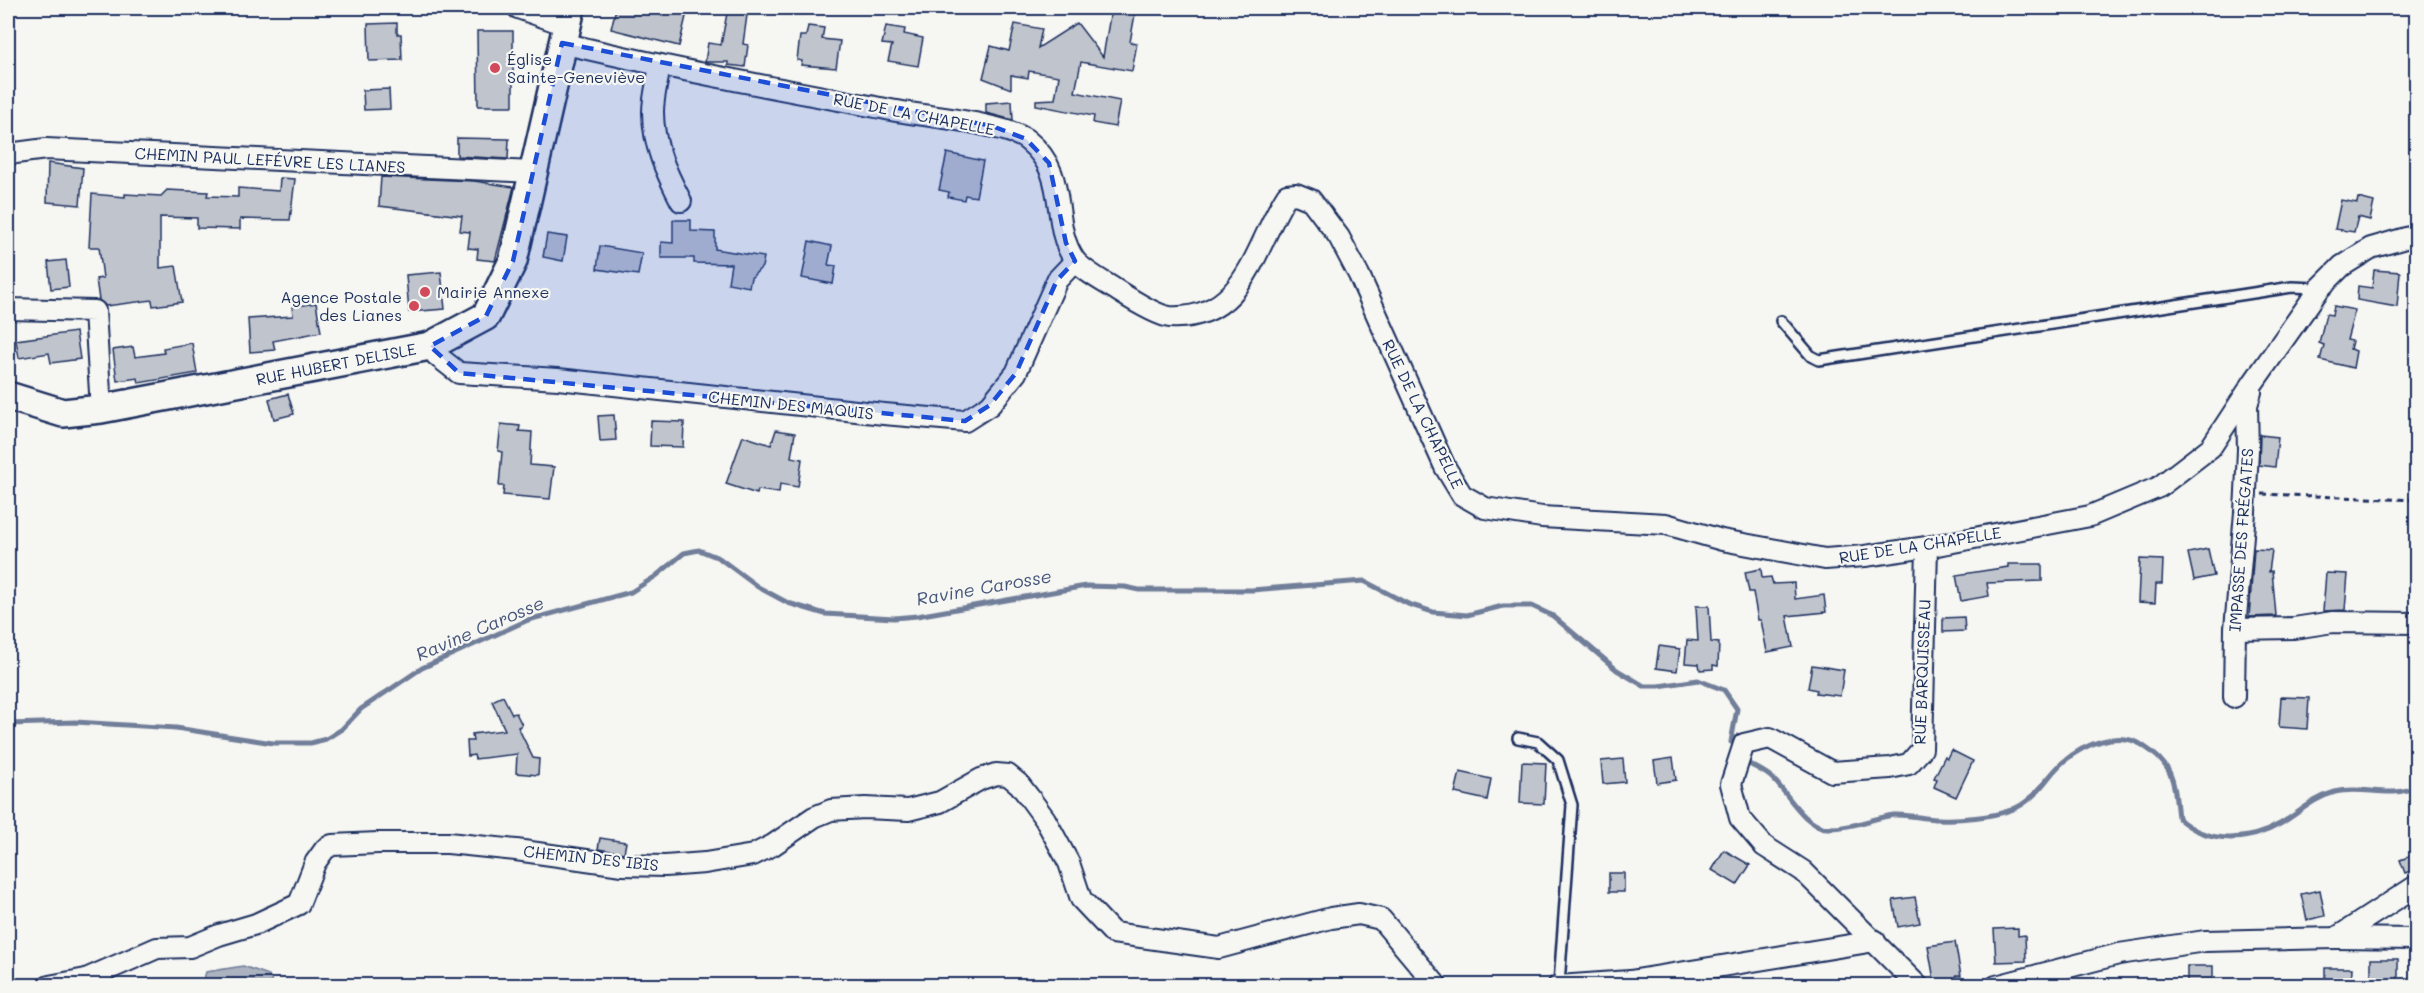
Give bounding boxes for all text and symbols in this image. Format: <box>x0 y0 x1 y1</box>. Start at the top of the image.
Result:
place label: Église Sainte-Geneviève <box>507 48 645 87</box>
marker: Église Sainte-Geneviève <box>488 61 502 75</box>
street label: RUE DE LA CHAPELLE <box>832 88 997 139</box>
street label: CHEMIN PAUL LEFÉVRE LES LIANES <box>134 142 406 177</box>
place label: Mairie Annexe <box>437 281 549 302</box>
marker: Mairie Annexe <box>418 285 432 299</box>
place label: Agence Postale des Lianes <box>280 286 402 325</box>
marker: Agence Postale des Lianes <box>407 299 421 313</box>
street label: RUE DE LA CHAPELLE <box>1378 335 1469 492</box>
street label: RUE HUBERT DELISLE <box>254 338 418 389</box>
street label: CHEMIN DES MAQUIS <box>707 385 875 424</box>
street label: IMPASSE DES FRÉGATES <box>2224 447 2257 633</box>
street label: RUE DE LA CHAPELLE <box>1837 521 2003 568</box>
water label: Ravine Carosse <box>914 563 1053 611</box>
water label: Ravine Carosse <box>412 590 547 666</box>
street label: RUE BARQUISSEAU <box>1908 599 1935 745</box>
street label: CHEMIN DES IBIS <box>522 840 660 875</box>

